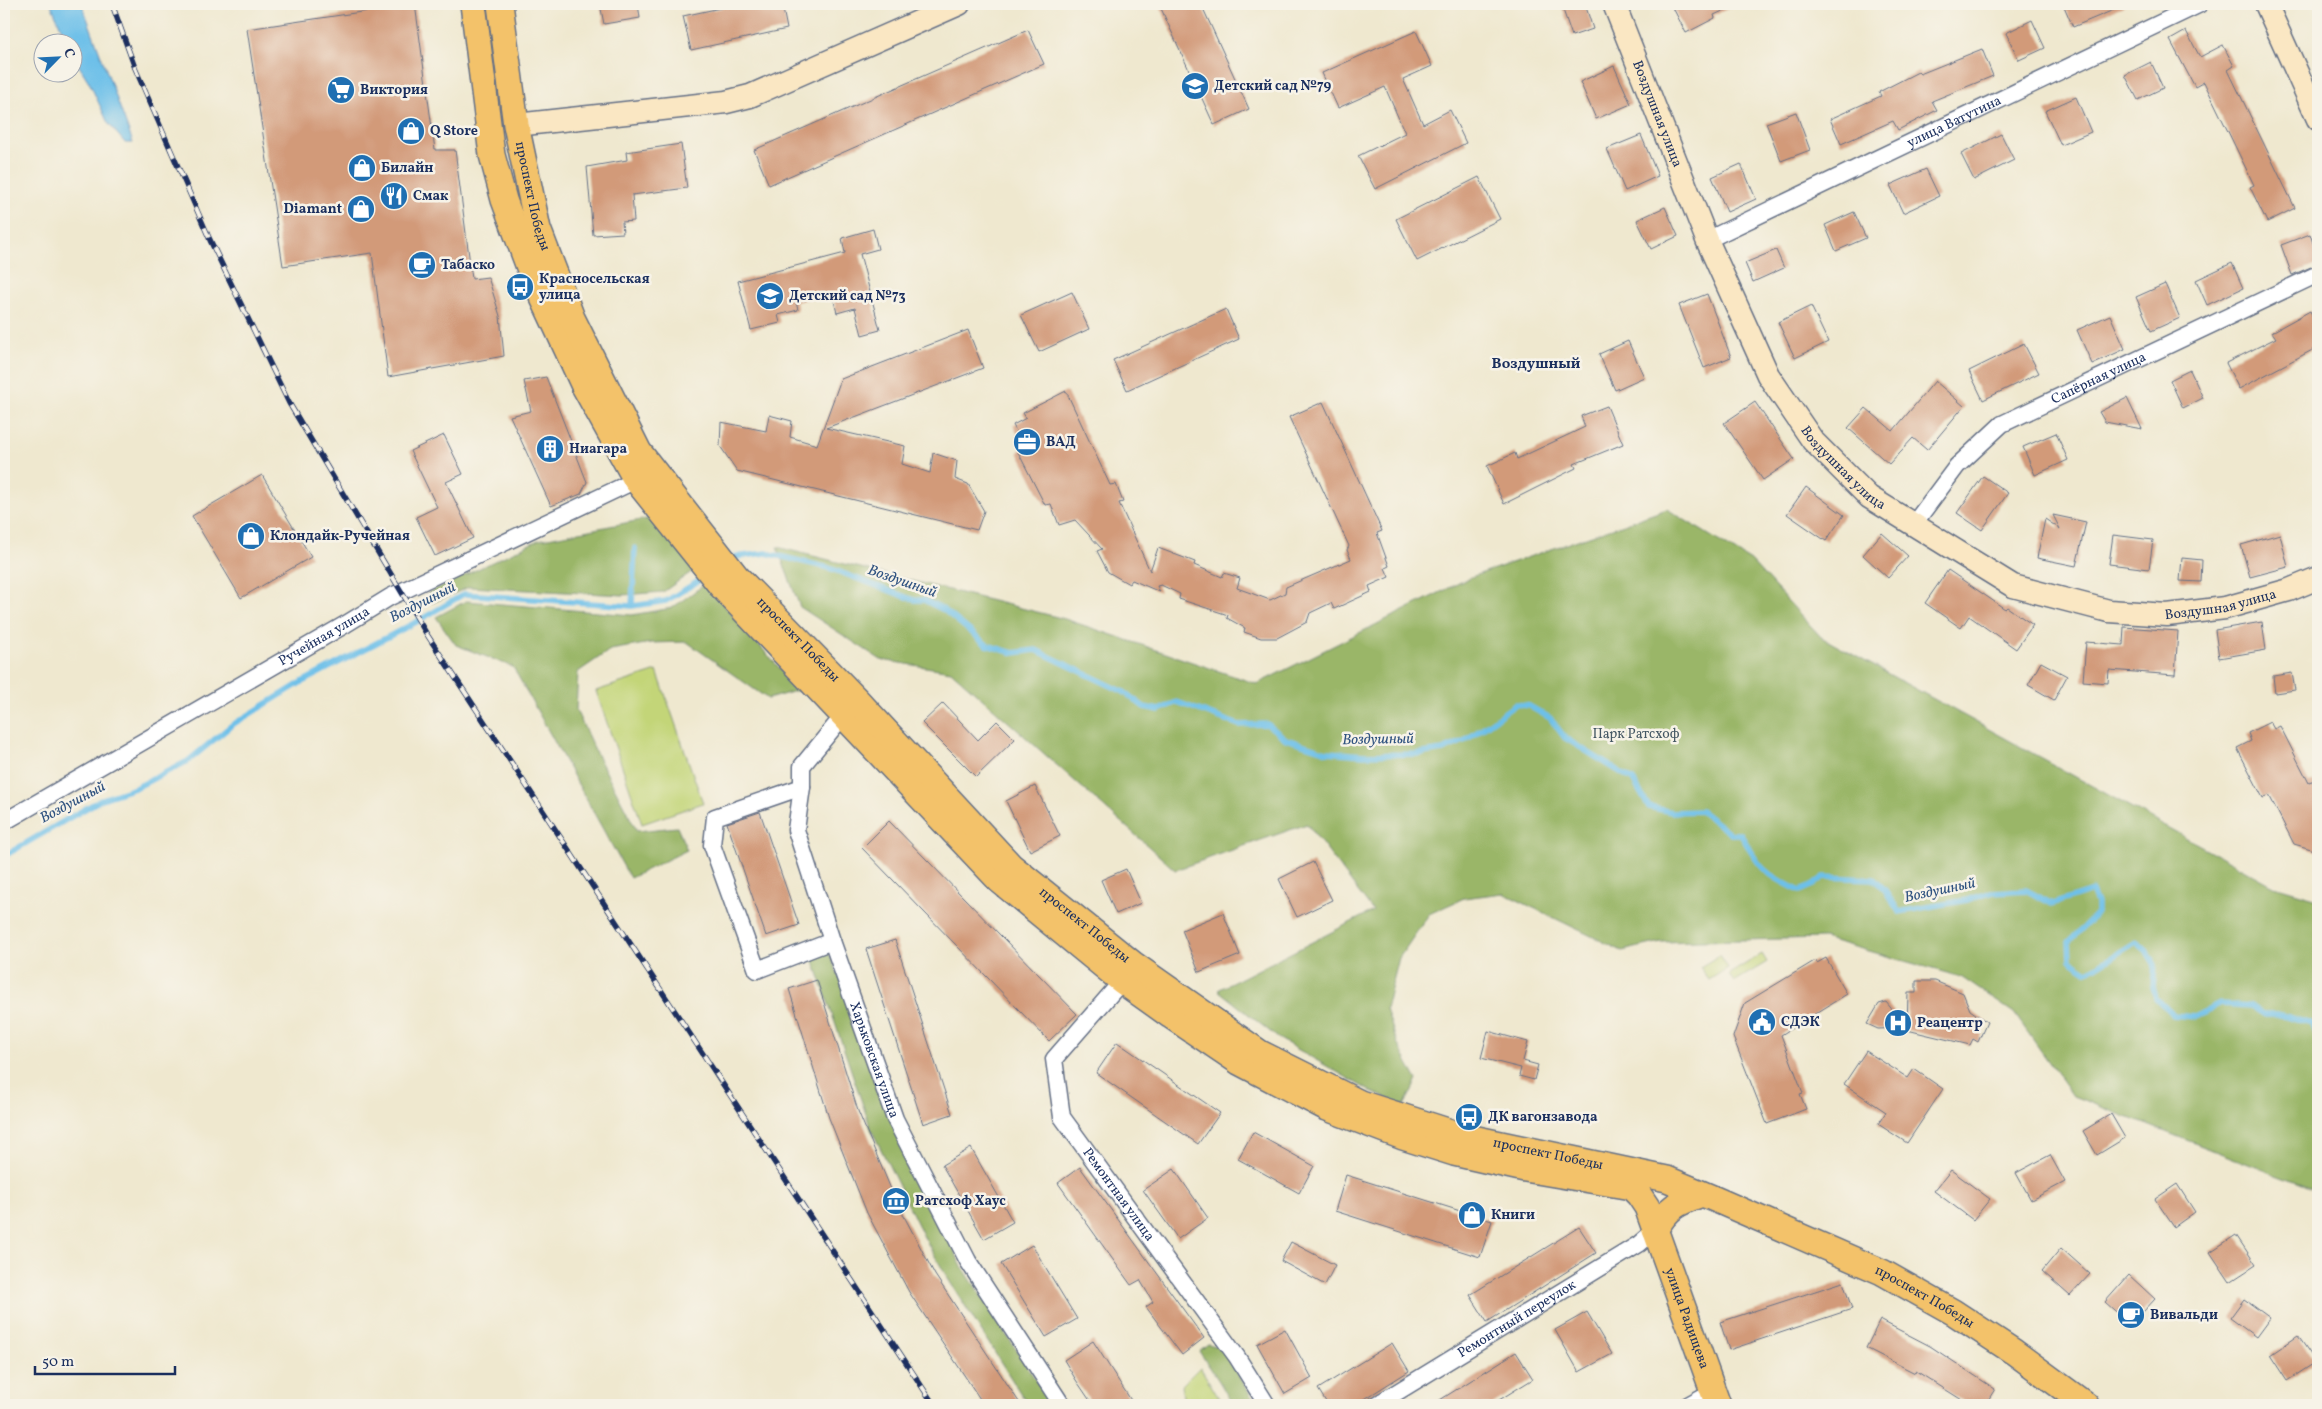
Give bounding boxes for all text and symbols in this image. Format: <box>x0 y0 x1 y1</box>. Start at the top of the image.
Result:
north arrow <box>32 32 82 82</box>
text: С <box>58 45 79 61</box>
street label: Воздушная улица <box>1628 58 1687 170</box>
school or university icon: Детский сад №79 <box>1180 71 1210 101</box>
supermarket icon: Виктория <box>326 75 356 105</box>
place label: Детский сад №79 <box>1214 77 1331 96</box>
place label: Виктория <box>360 81 428 100</box>
street label: улица Ватутина <box>1904 91 2005 152</box>
shop icon: Q Store <box>396 116 426 146</box>
place label: Q Store <box>430 122 478 141</box>
street label: проспект Победы <box>510 140 555 254</box>
shop icon: Билайн <box>347 153 377 183</box>
place label: Билайн <box>381 159 433 178</box>
restaurant icon: Смак <box>379 181 409 211</box>
place label: Смак <box>413 187 449 206</box>
shop icon: Diamant <box>346 194 376 224</box>
place label: Diamant <box>284 200 342 219</box>
cafe icon: Табаско <box>407 250 437 280</box>
place label: Табаско <box>441 256 495 275</box>
place label: Красносельская улица <box>539 270 650 305</box>
bus stop icon: Красносельская улица <box>505 272 535 302</box>
school or university icon: Детский сад №73 <box>755 281 785 311</box>
place label: Детский сад №73 <box>789 287 906 306</box>
street label: Сапёрная улица <box>2048 347 2149 409</box>
district label: Воздушный <box>1492 354 1581 375</box>
street label: Воздушная улица <box>1796 422 1889 514</box>
office icon: ВАД <box>1012 427 1042 457</box>
place label: ВАД <box>1046 433 1076 452</box>
building icon: Ниагара <box>535 434 565 464</box>
place label: Ниагара <box>569 440 627 459</box>
shop icon: Клондайк-Ручейная <box>236 521 266 551</box>
place label: Клондайк-Ручейная <box>270 527 410 546</box>
water label: Воздушный <box>865 560 940 604</box>
water label: Воздушный <box>386 577 460 629</box>
street label: Воздушная улица <box>2164 585 2278 625</box>
street label: проспект Победы <box>752 593 844 686</box>
street label: Ручейная улица <box>275 602 373 671</box>
park label: Парк Ратсхоф <box>1592 725 1680 744</box>
water label: Воздушный <box>1342 729 1414 751</box>
water label: Воздушный <box>36 777 110 829</box>
water label: Воздушный <box>1903 873 1978 909</box>
street label: проспект Победы <box>1035 883 1134 968</box>
street label: Харьковская улица <box>845 999 903 1121</box>
public building icon: СДЭК <box>1747 1007 1777 1037</box>
hospital icon: Реацентр <box>1883 1008 1913 1038</box>
place label: СДЭК <box>1781 1013 1820 1032</box>
place label: Реацентр <box>1917 1014 1983 1033</box>
bus stop icon: ДК вагонзавода <box>1454 1102 1484 1132</box>
place label: ДК вагонзавода <box>1488 1108 1598 1127</box>
street label: проспект Победы <box>1491 1133 1605 1175</box>
street label: Ремонтная улица <box>1078 1144 1159 1245</box>
museum icon: Ратсхоф Хаус <box>881 1186 911 1216</box>
place label: Ратсхоф Хаус <box>915 1192 1006 1211</box>
shop icon: Книги <box>1457 1200 1487 1230</box>
place label: Книги <box>1491 1206 1535 1225</box>
street label: проспект Победы <box>1872 1261 1978 1333</box>
street label: улица Радищева <box>1660 1265 1714 1371</box>
street label: Ремонтный переулок <box>1454 1275 1580 1362</box>
cafe icon: Вивальди <box>2116 1300 2146 1330</box>
place label: Вивальди <box>2150 1306 2218 1325</box>
scale bar <box>35 1344 175 1376</box>
text: 50 m <box>42 1352 74 1373</box>

